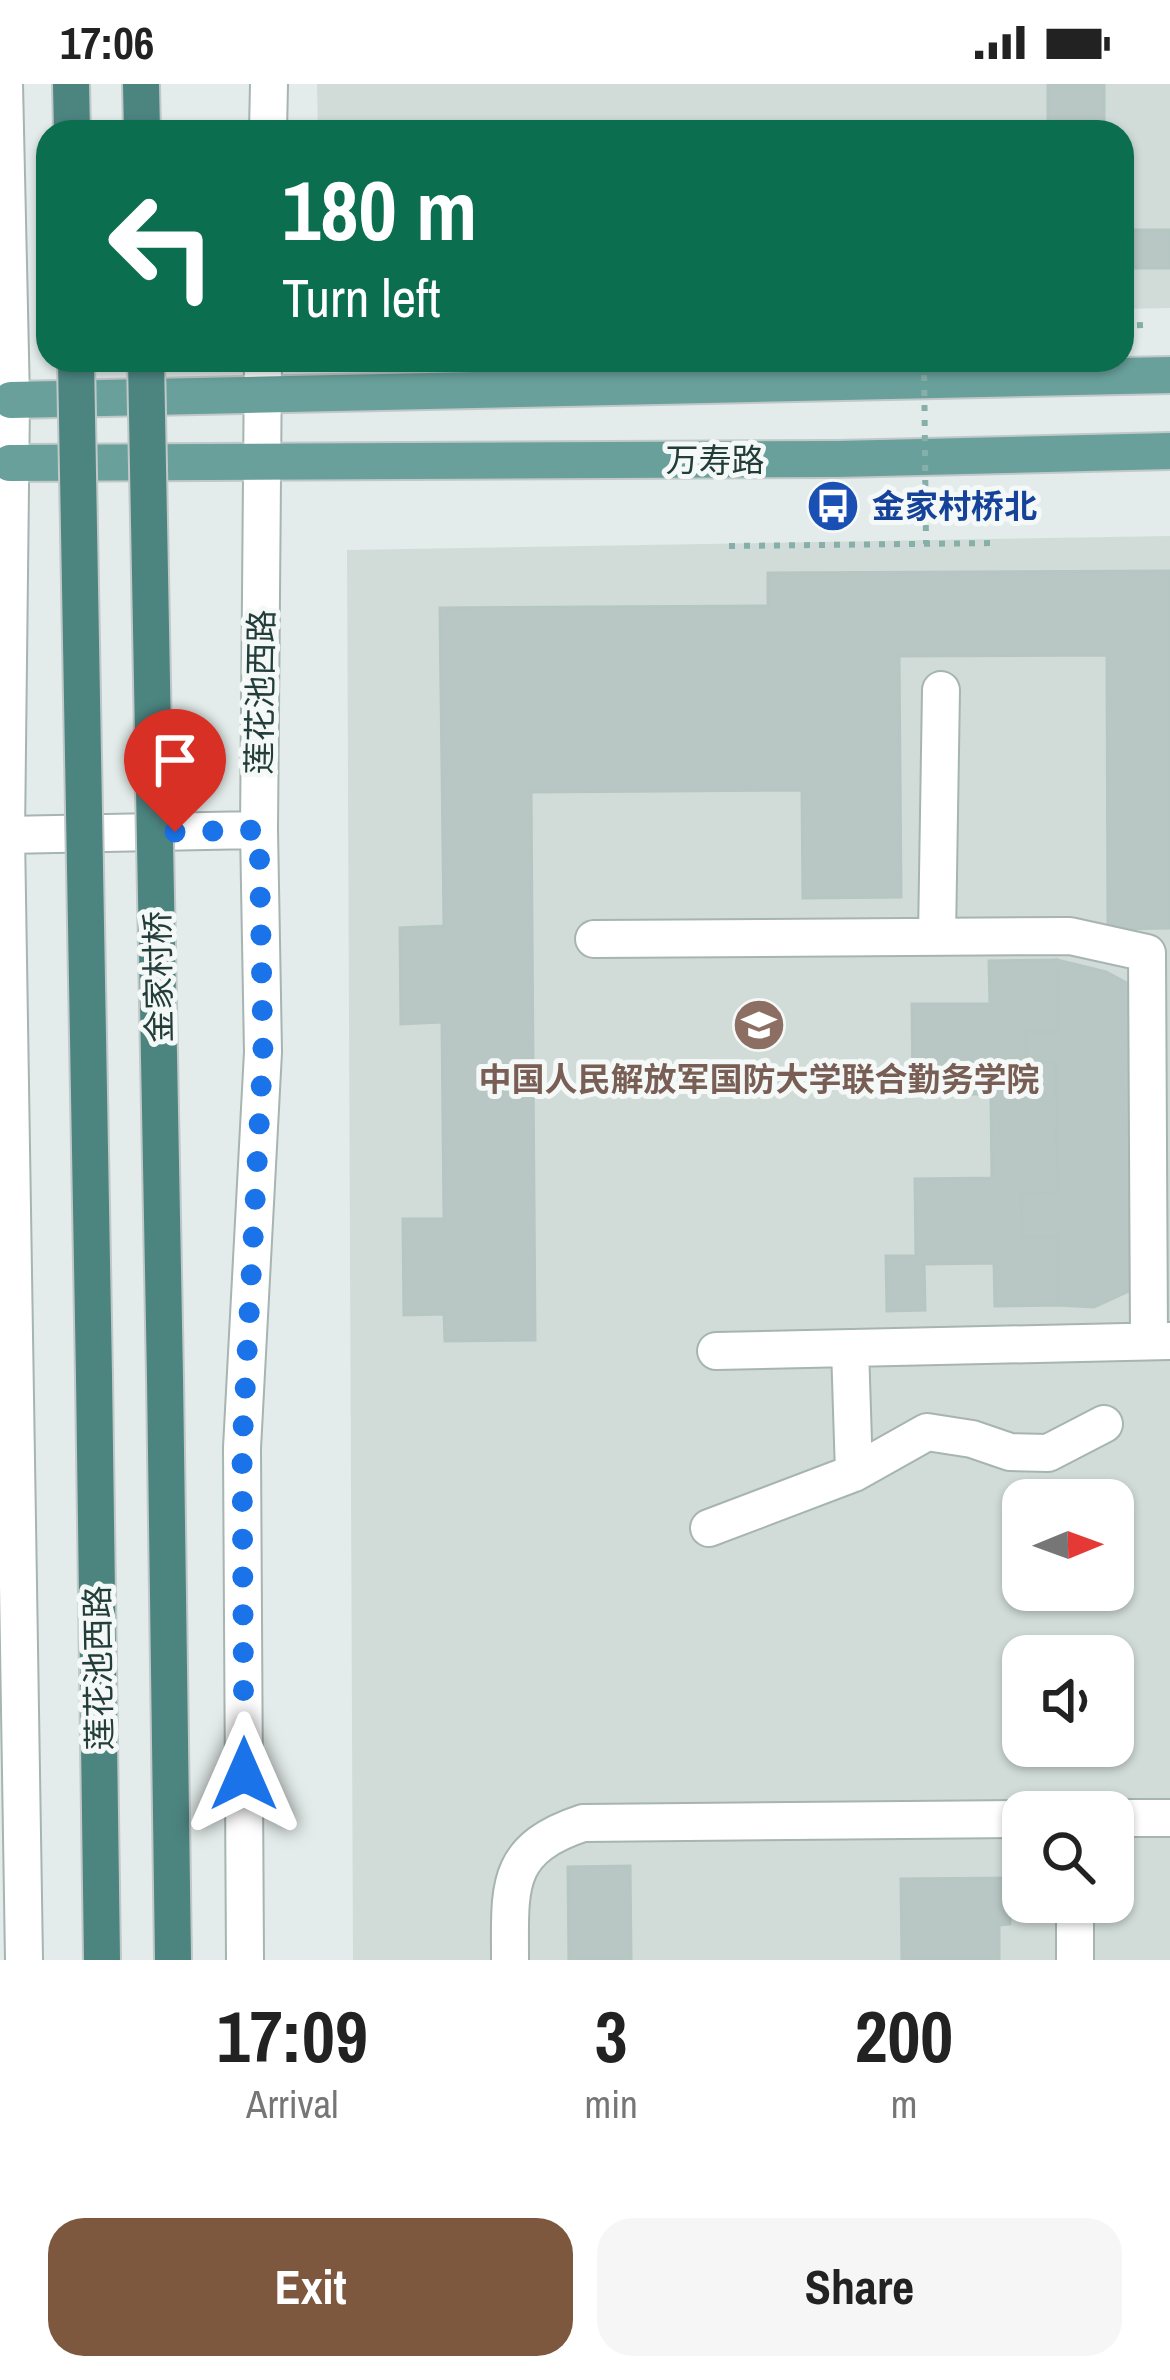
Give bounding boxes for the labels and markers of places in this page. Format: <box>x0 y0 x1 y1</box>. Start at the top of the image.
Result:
bus stop icon: 金家村桥北 <box>805 478 861 534</box>
place label: 金家村桥北 <box>872 484 1037 528</box>
pin <box>124 709 226 832</box>
school or university icon: 中国人民解放军国防大学联合勤务学院 <box>731 997 787 1053</box>
place label: 中国人民解放军国防大学联合勤务学院 <box>479 1057 1040 1101</box>

